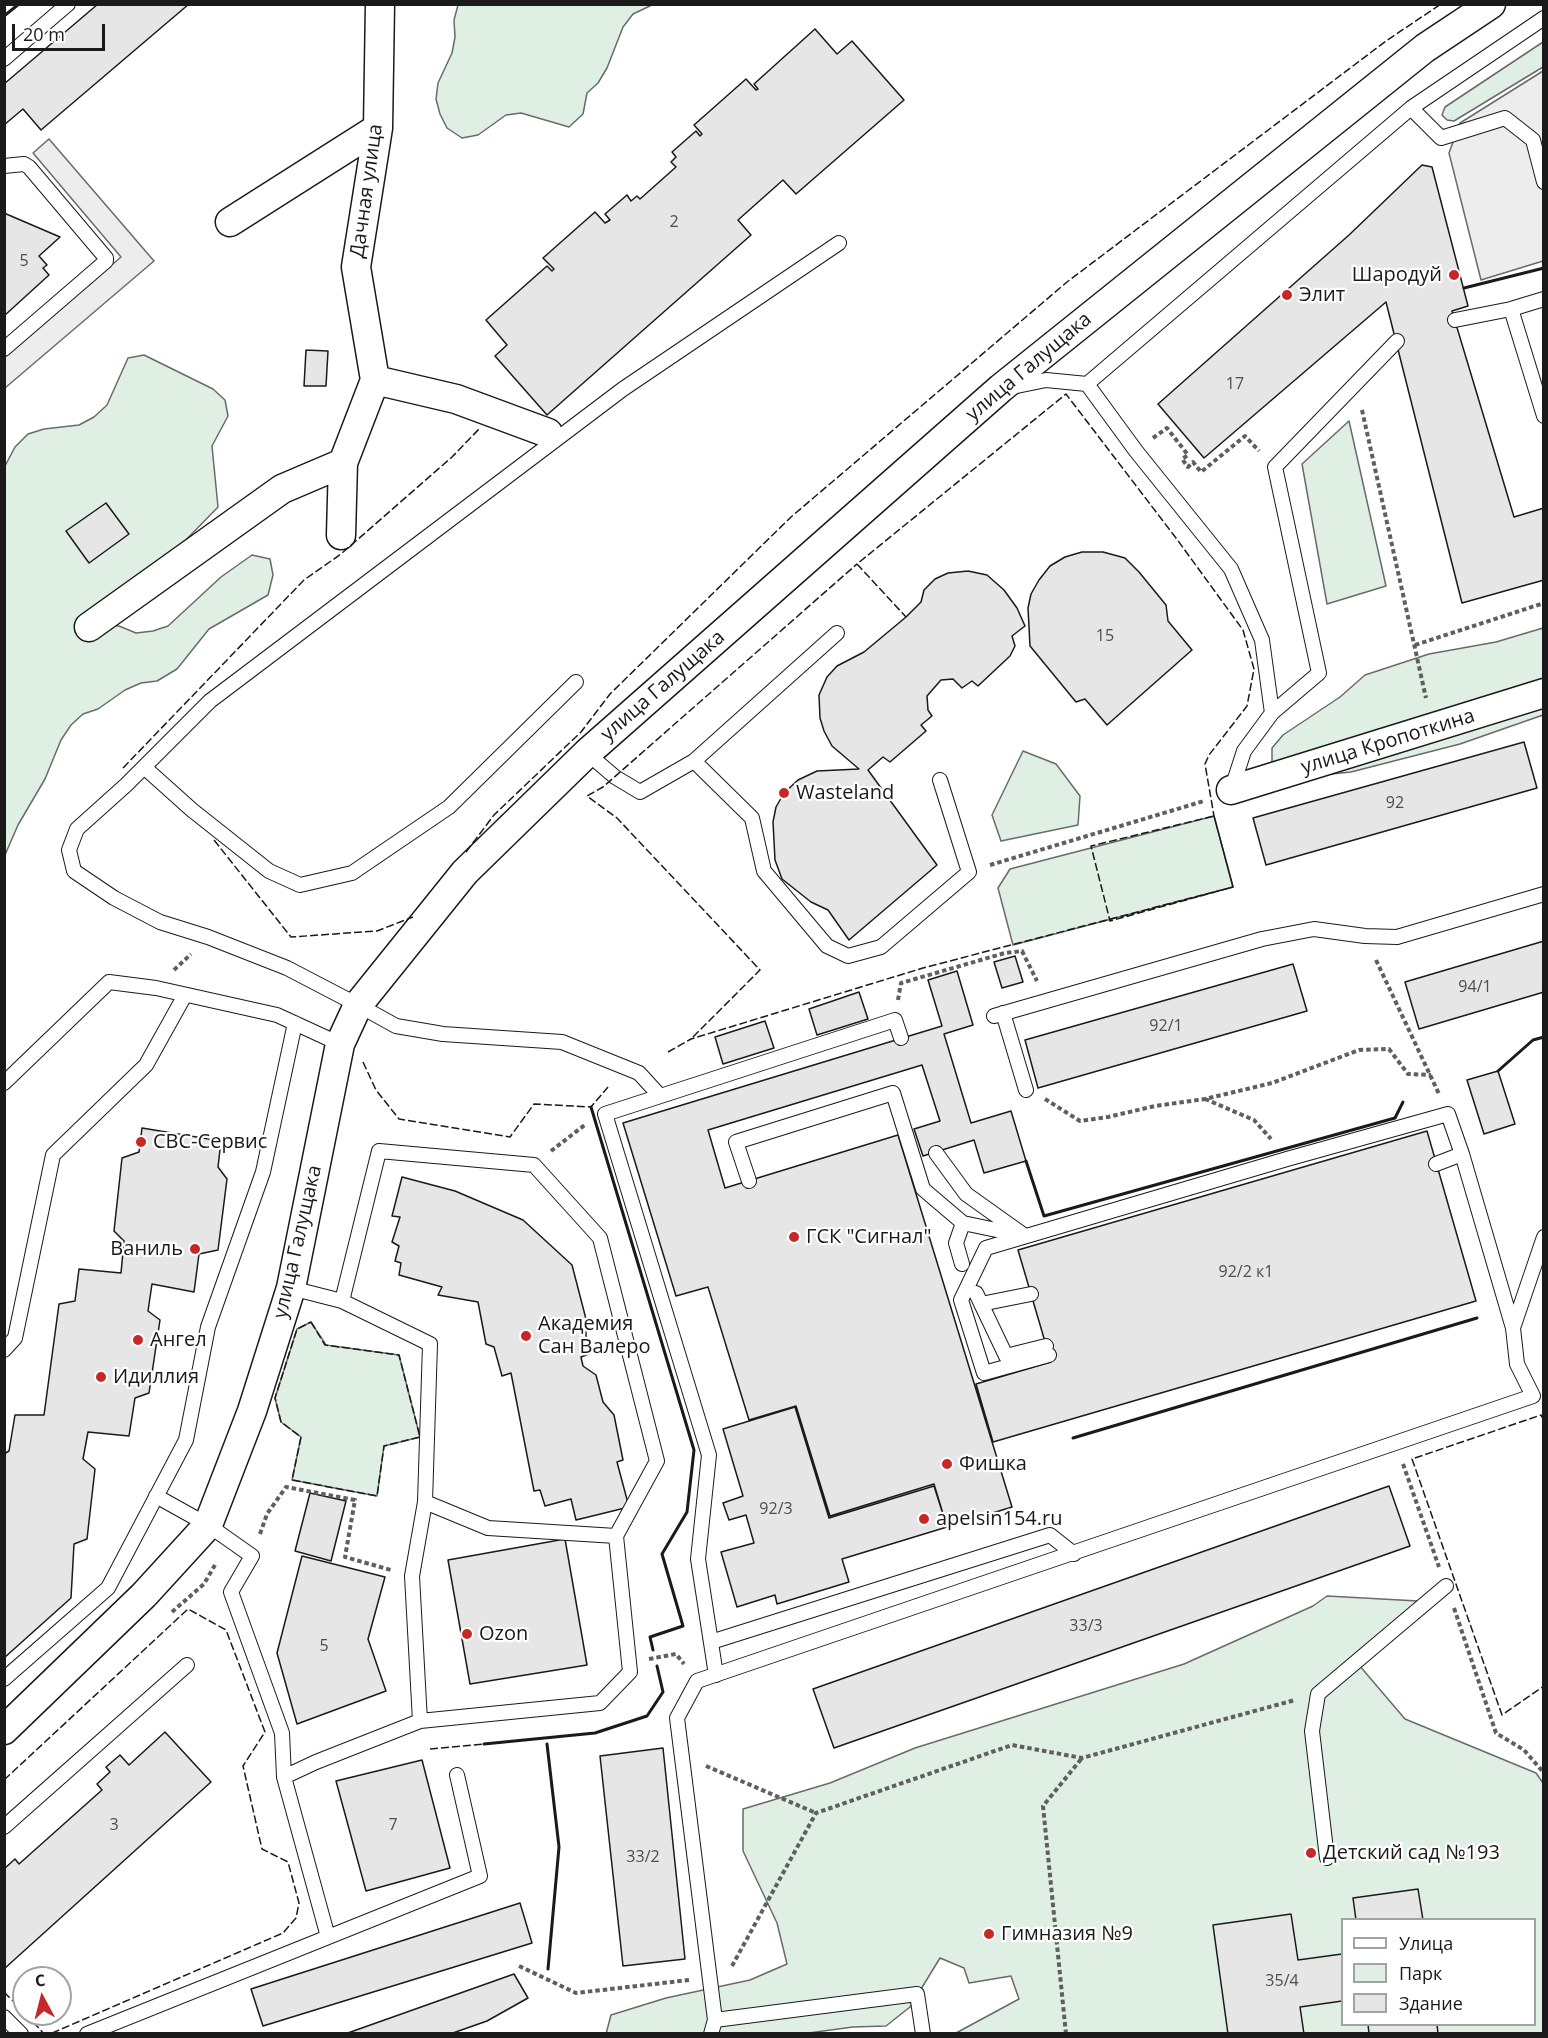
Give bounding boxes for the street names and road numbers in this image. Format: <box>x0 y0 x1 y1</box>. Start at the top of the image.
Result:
street label: Дачная улица <box>346 123 388 259</box>
street label: улица Галущака <box>961 308 1097 426</box>
street label: улица Галущака <box>596 626 730 746</box>
street label: улица Кропоткина <box>1298 704 1478 780</box>
street label: улица Галущака <box>269 1163 327 1321</box>

